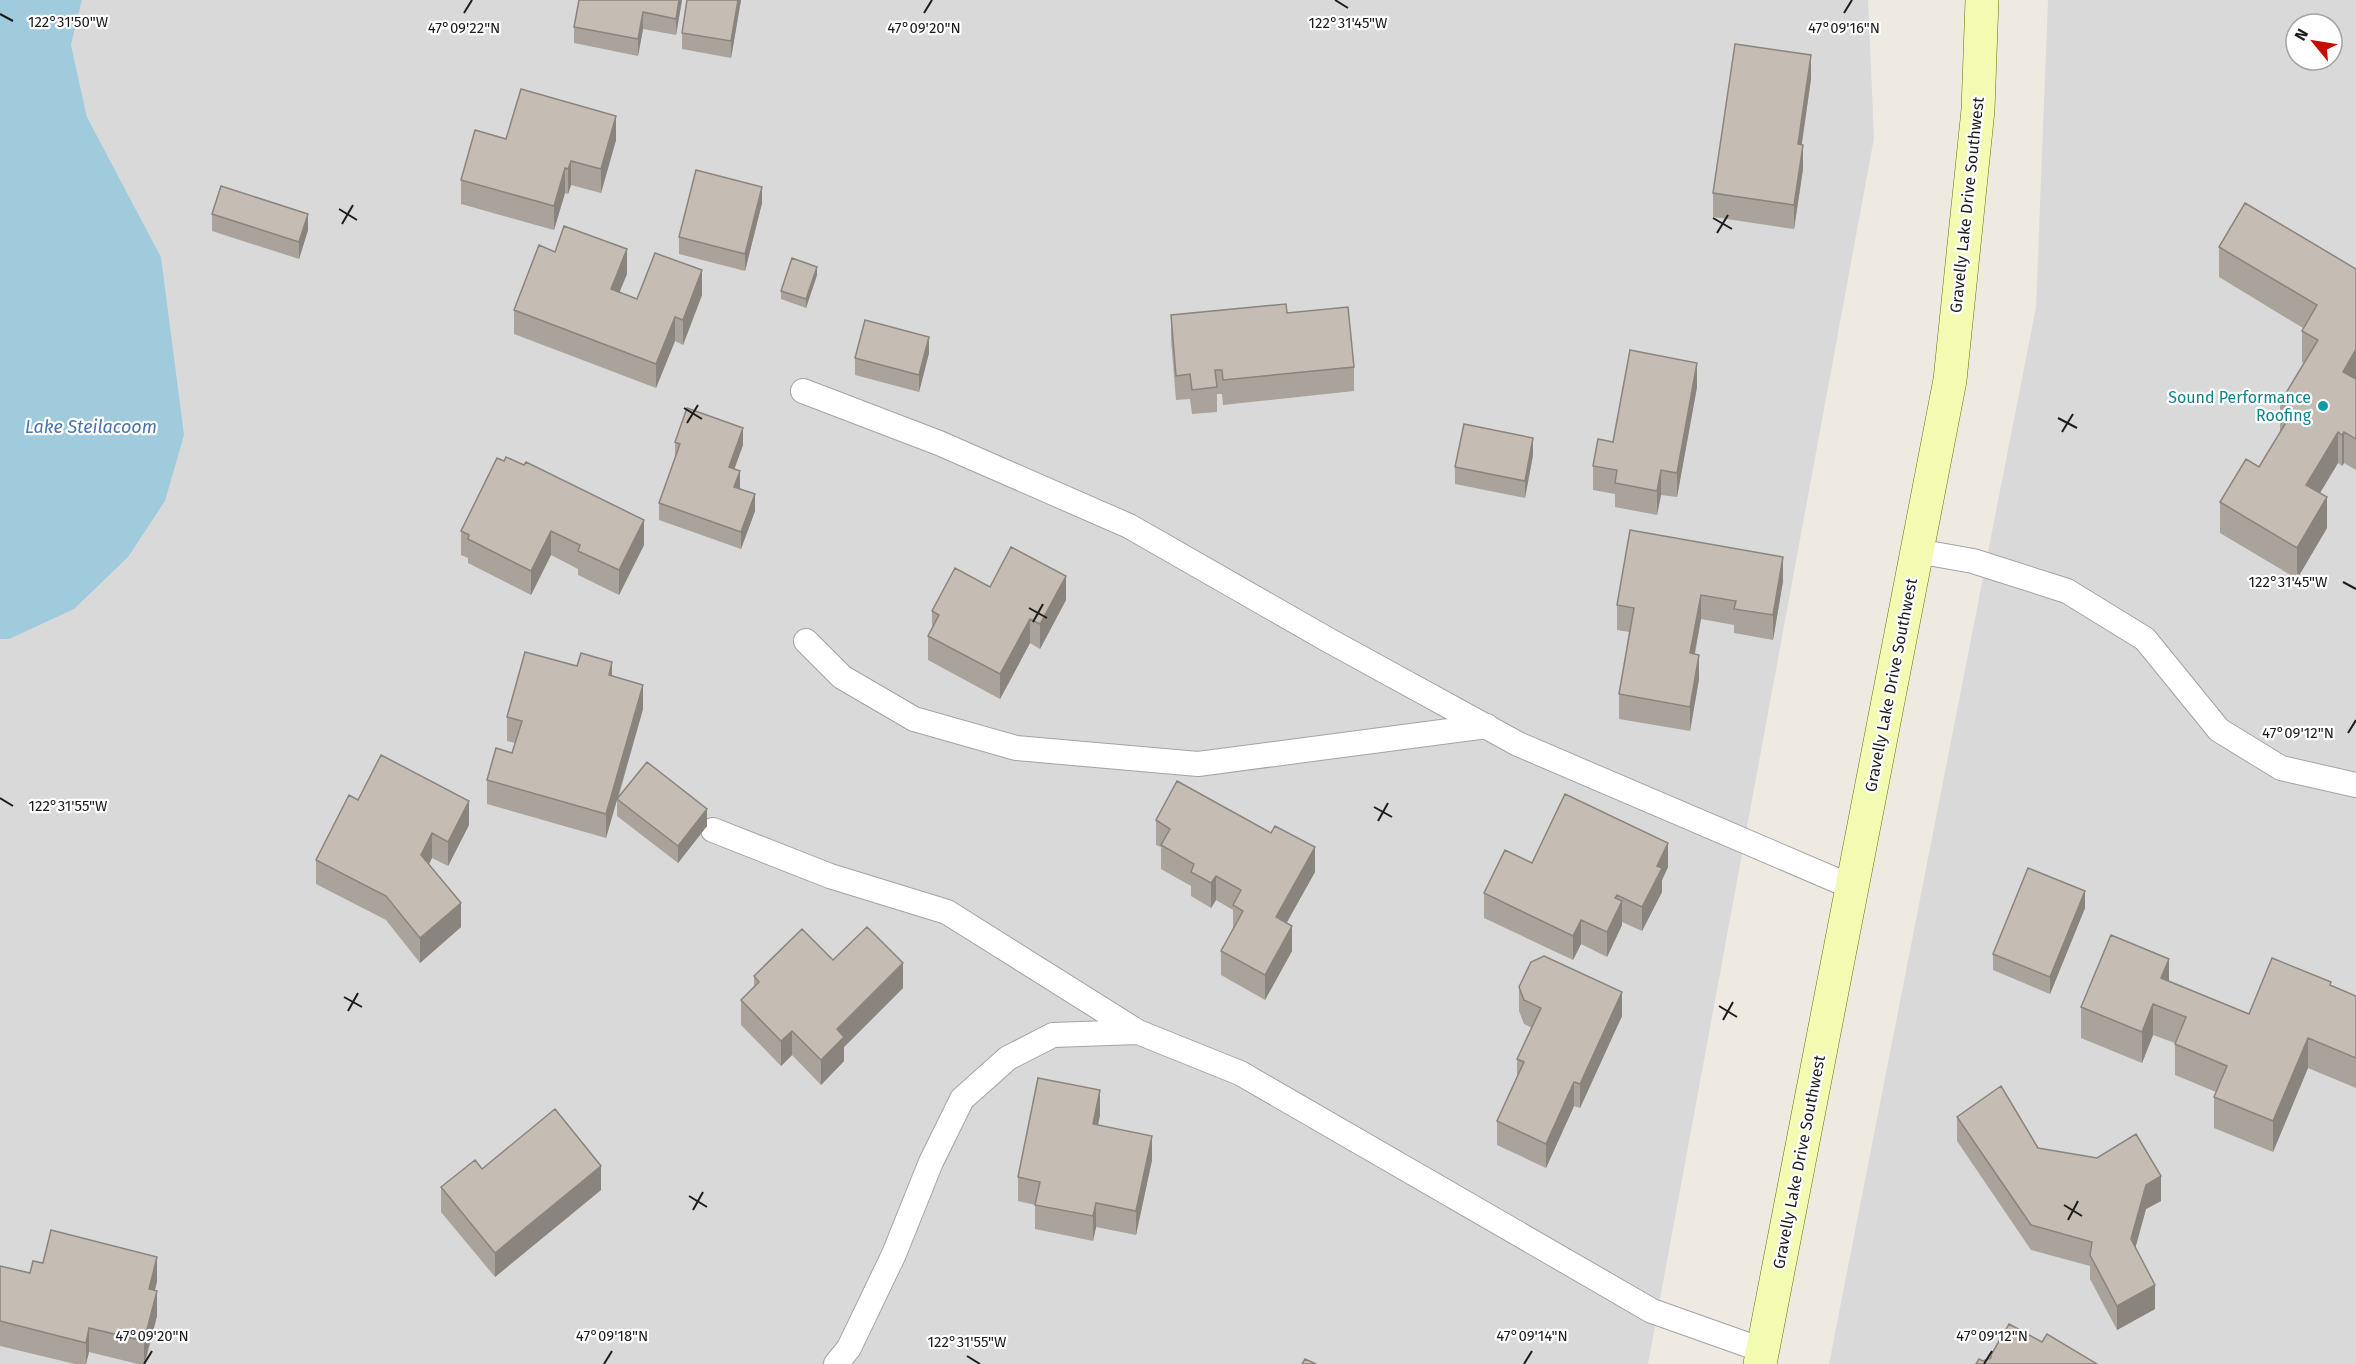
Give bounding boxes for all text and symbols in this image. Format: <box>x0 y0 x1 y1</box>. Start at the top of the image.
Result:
north arrow <box>2284 12 2344 72</box>
text: 122°31'50"W <box>28 13 109 31</box>
text: 122°31'45"W <box>1309 14 1388 32</box>
text: 47°09'22"N <box>428 19 500 37</box>
text: 47°09'20"N <box>887 19 961 37</box>
text: 47°09'16"N <box>1808 19 1880 37</box>
text: N <box>2291 25 2312 44</box>
street label: Gravelly Lake Drive Southwest <box>1946 96 1988 314</box>
place label: Sound Performance Roofing <box>2168 388 2312 425</box>
marker: Sound Performance Roofing <box>2316 399 2330 413</box>
water label: Lake Steilacoom <box>25 416 157 438</box>
text: 122°31'45"W <box>2249 573 2328 591</box>
street label: Gravelly Lake Drive Southwest <box>1861 576 1921 793</box>
text: 47°09'12"N <box>2262 724 2334 742</box>
text: 122°31'55"W <box>29 797 108 815</box>
street label: Gravelly Lake Drive Southwest <box>1769 1053 1829 1270</box>
text: 47°09'20"N <box>115 1327 189 1345</box>
text: 47°09'18"N <box>576 1327 648 1345</box>
text: 47°09'14"N <box>1496 1327 1568 1345</box>
text: 47°09'12"N <box>1956 1327 2028 1345</box>
text: 122°31'55"W <box>928 1333 1007 1351</box>

